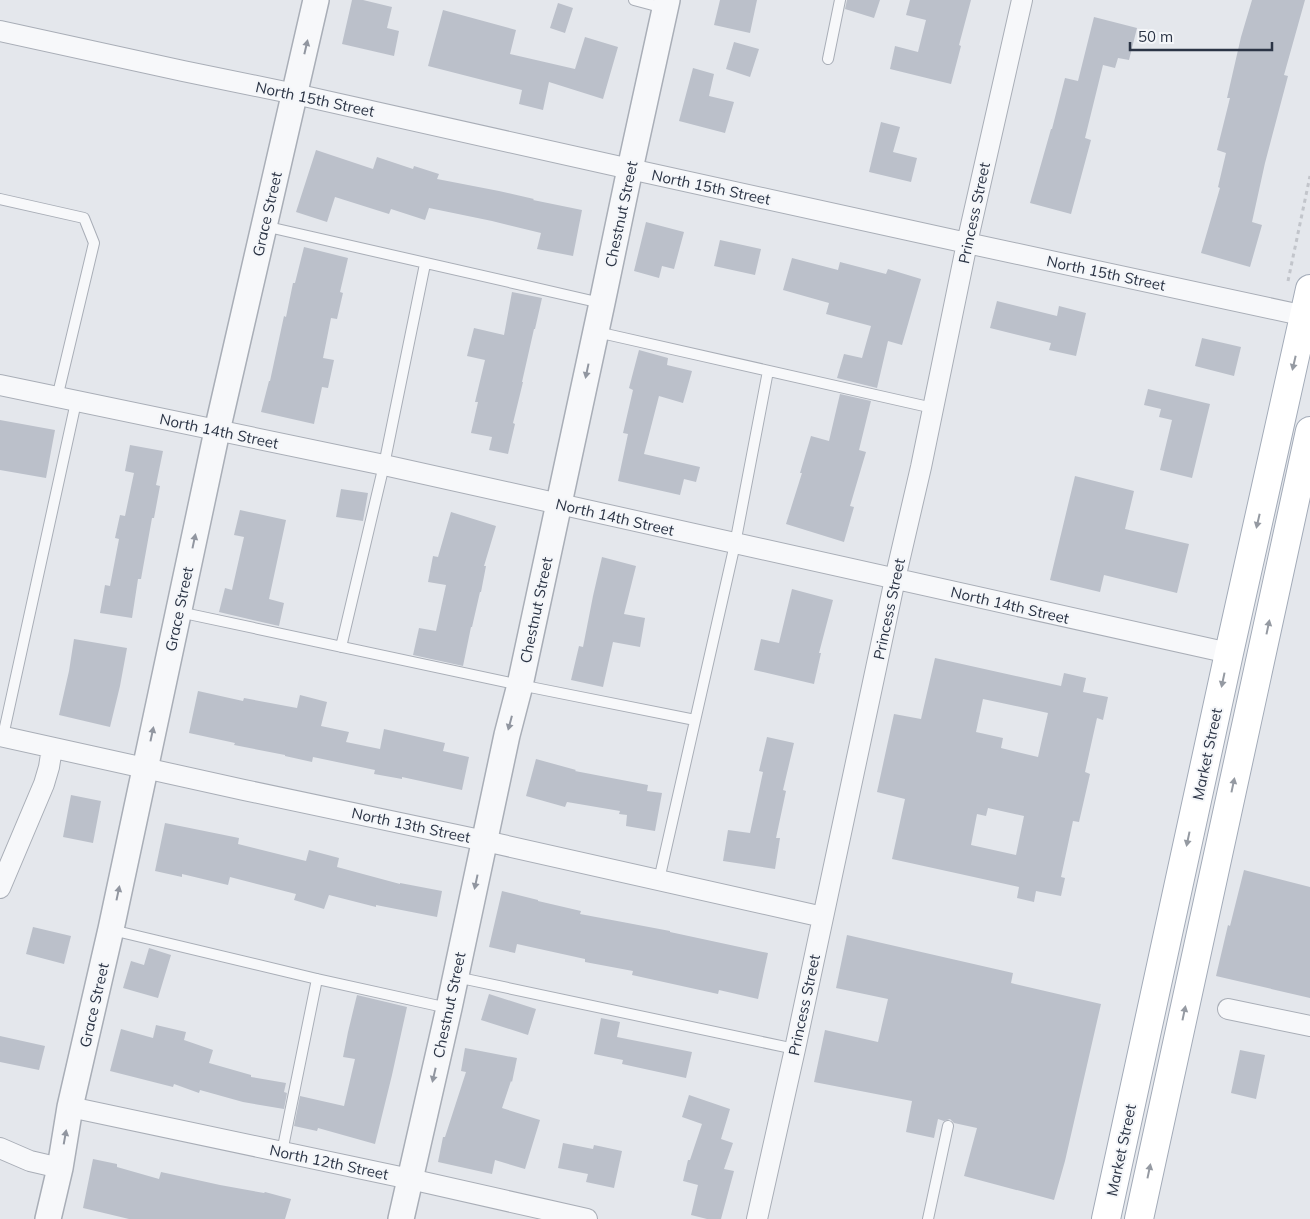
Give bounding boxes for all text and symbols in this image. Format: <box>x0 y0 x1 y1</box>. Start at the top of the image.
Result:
scale bar <box>1130 20 1272 52</box>
text: 50 m <box>1138 27 1173 46</box>
one-way arrow <box>302 39 310 54</box>
street label: North 15th Street <box>254 77 376 121</box>
street label: Chestnut Street <box>600 159 642 269</box>
street label: Princess Street <box>954 161 994 265</box>
street label: North 15th Street <box>650 165 772 209</box>
street label: Grace Street <box>248 170 286 258</box>
street label: North 15th Street <box>1045 251 1167 295</box>
one-way arrow <box>1290 355 1298 370</box>
one-way arrow <box>583 363 591 378</box>
street label: North 14th Street <box>158 409 280 453</box>
street label: North 14th Street <box>554 494 676 540</box>
one-way arrow <box>1254 514 1262 529</box>
one-way arrow <box>190 533 198 548</box>
street label: Chestnut Street <box>515 555 557 665</box>
street label: Princess Street <box>869 557 909 661</box>
street label: Grace Street <box>161 565 197 653</box>
street label: North 14th Street <box>949 582 1071 628</box>
one-way arrow <box>1264 618 1272 634</box>
one-way arrow <box>1219 672 1227 687</box>
street label: Market Street <box>1188 706 1226 802</box>
one-way arrow <box>506 715 514 730</box>
one-way arrow <box>148 726 156 742</box>
one-way arrow <box>1229 778 1237 793</box>
street label: North 13th Street <box>350 803 472 847</box>
one-way arrow <box>1184 831 1192 847</box>
one-way arrow <box>472 874 480 889</box>
one-way arrow <box>115 884 123 900</box>
street label: Chestnut Street <box>428 950 470 1060</box>
street label: Princess Street <box>784 953 824 1057</box>
street label: Grace Street <box>75 961 113 1049</box>
one-way arrow <box>1180 1005 1188 1020</box>
one-way arrow <box>430 1067 438 1082</box>
street label: Market Street <box>1102 1102 1140 1198</box>
one-way arrow <box>62 1129 70 1145</box>
street label: North 12th Street <box>268 1140 390 1184</box>
one-way arrow <box>1145 1164 1153 1179</box>

